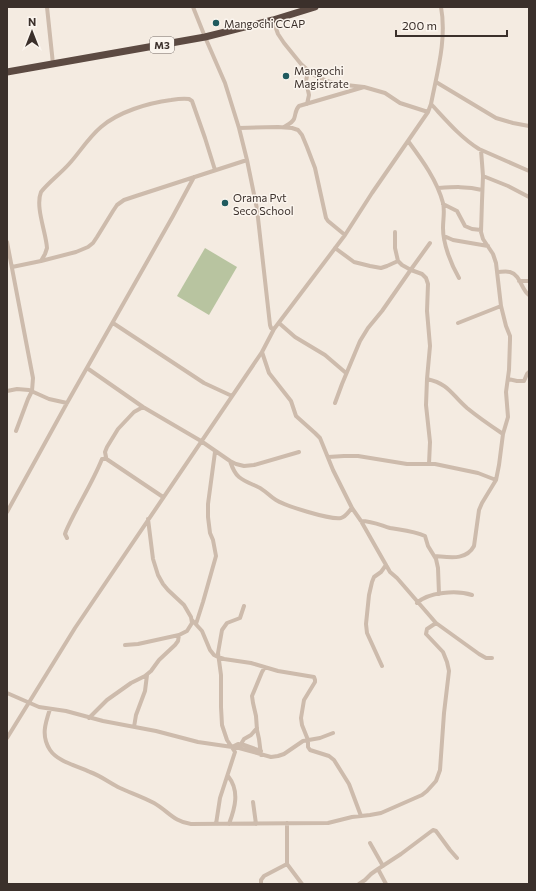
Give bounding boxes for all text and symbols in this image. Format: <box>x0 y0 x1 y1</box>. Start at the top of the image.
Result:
north arrow <box>12 12 52 52</box>
scale bar <box>396 12 507 38</box>
text: N <box>28 15 36 28</box>
place label: Mangochi CCAP <box>224 17 305 30</box>
marker: Mangochi CCAP <box>211 18 221 28</box>
text: 200 m <box>402 18 437 32</box>
road number: M3 <box>150 37 174 53</box>
place label: Mangochi Magistrate <box>294 64 349 90</box>
marker: Mangochi Magistrate <box>281 71 291 81</box>
place label: Orama Pvt Seco School <box>233 191 294 217</box>
marker: Orama Pvt Seco School <box>220 198 230 208</box>

